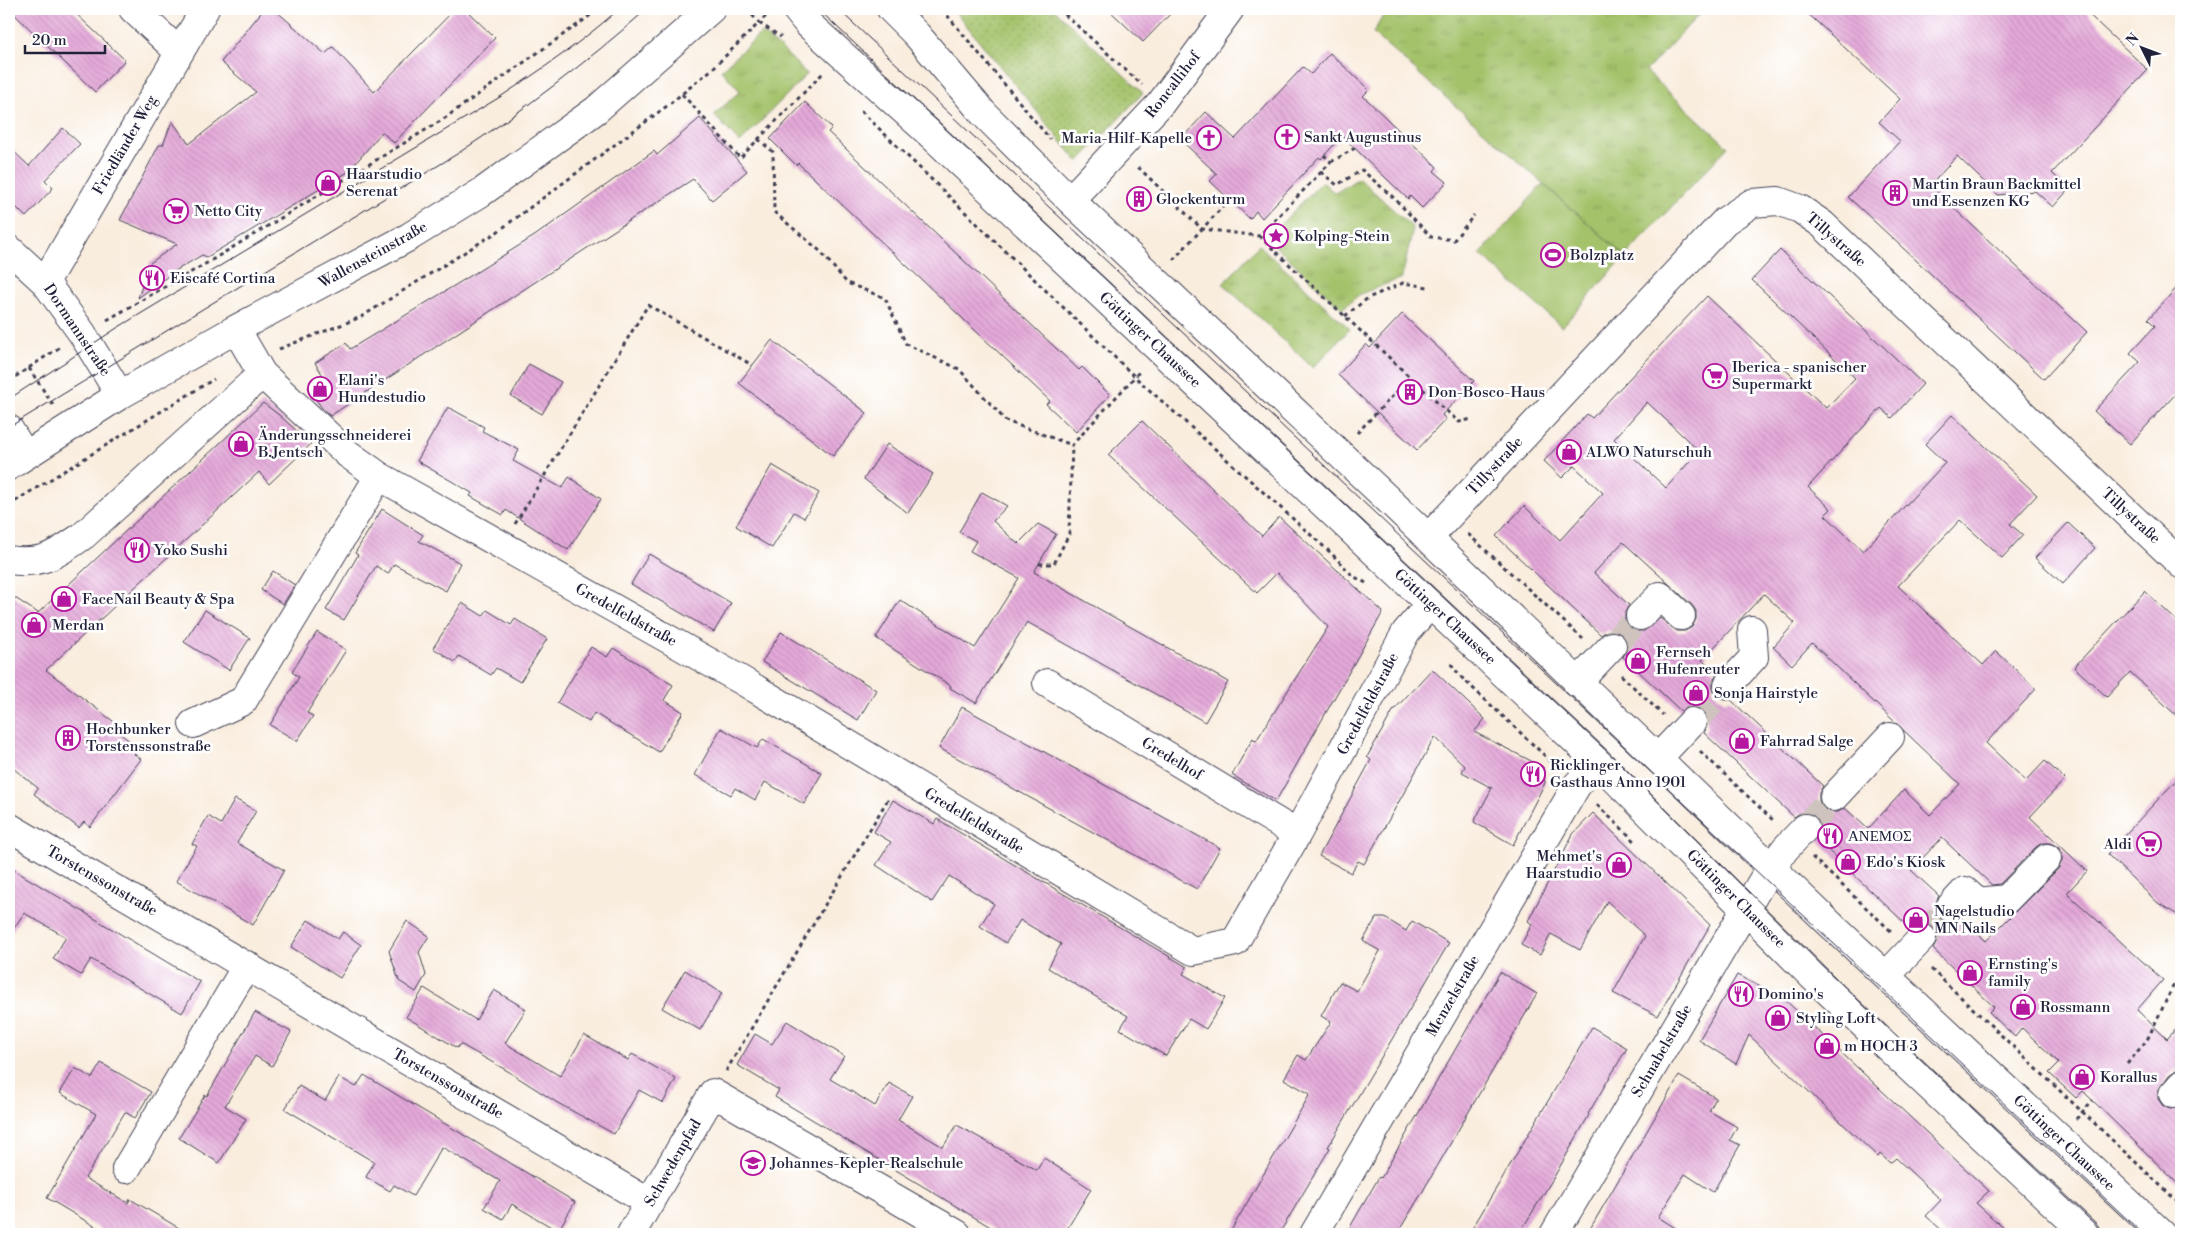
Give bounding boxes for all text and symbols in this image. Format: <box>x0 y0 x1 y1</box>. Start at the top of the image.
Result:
scale bar <box>25 22 105 54</box>
north arrow <box>2118 22 2168 72</box>
text: N <box>2123 30 2143 50</box>
text: 20 m <box>32 31 67 50</box>
street label: Roncallihof <box>1141 48 1205 122</box>
street label: Friedländer Weg <box>89 91 161 198</box>
church icon: Sankt Augustinus <box>1274 124 1300 150</box>
church icon: Maria-Hilf-Kapelle <box>1196 125 1222 151</box>
place label: Sankt Augustinus <box>1304 128 1421 147</box>
place label: Maria-Hilf-Kapelle <box>1061 129 1192 148</box>
place label: Haarstudio Serenat <box>346 165 422 201</box>
shop icon: Haarstudio Serenat <box>315 170 341 196</box>
place label: Martin Braun Backmittel und Essenzen KG <box>1912 175 2082 211</box>
building icon: Martin Braun Backmittel und Essenzen KG <box>1882 180 1908 206</box>
building icon: Glockenturm <box>1126 186 1152 212</box>
place label: Glockenturm <box>1156 190 1246 209</box>
supermarket icon: Netto City <box>163 198 189 224</box>
place label: Netto City <box>194 202 263 221</box>
street label: Tillystraße <box>1802 209 1870 271</box>
street label: Wallensteinstraße <box>315 217 431 293</box>
place icon: Kolping-Stein <box>1263 223 1289 249</box>
place label: Kolping-Stein <box>1294 227 1390 246</box>
sports icon: Bolzplatz <box>1540 242 1566 268</box>
place label: Bolzplatz <box>1569 246 1634 265</box>
restaurant icon: Eiscafé Cortina <box>139 265 165 291</box>
place label: Eiscafé Cortina <box>170 269 276 288</box>
street label: Dormannstraße <box>39 280 115 380</box>
street label: Göttinger Chaussee <box>1095 288 1205 392</box>
place label: Iberica - spanischer Supermarkt <box>1732 358 1867 394</box>
supermarket icon: Iberica - spanischer Supermarkt <box>1702 363 1728 389</box>
place label: Elani's Hundestudio <box>338 371 426 407</box>
shop icon: Elani's Hundestudio <box>307 376 333 402</box>
building icon: Don-Bosco-Haus <box>1397 379 1423 405</box>
place label: Don-Bosco-Haus <box>1428 383 1545 402</box>
place label: Änderungsschneiderei B.Jentsch <box>257 426 412 462</box>
shop icon: Änderungsschneiderei B.Jentsch <box>228 431 254 457</box>
street label: Tillystraße <box>1463 433 1527 499</box>
shop icon: ALWO Naturschuh <box>1556 439 1582 465</box>
place label: ALWO Naturschuh <box>1585 443 1712 462</box>
street label: Tillystraße <box>2098 484 2164 548</box>
restaurant icon: Yoko Sushi <box>124 537 150 563</box>
place label: Yoko Sushi <box>153 541 228 560</box>
street label: Göttinger Chaussee <box>1390 565 1500 669</box>
street label: Gredelfeldstraße <box>572 579 680 651</box>
shop icon: FaceNail Beauty & Spa <box>51 586 77 612</box>
place label: FaceNail Beauty & Spa <box>82 590 235 609</box>
shop icon: Merdan <box>21 612 47 638</box>
place label: Merdan <box>52 616 104 635</box>
place label: Fernseh Hufenreuter <box>1656 643 1740 679</box>
shop icon: Fernseh Hufenreuter <box>1625 648 1651 674</box>
street label: Gredelfeldstraße <box>1333 650 1403 758</box>
shop icon: Sonja Hairstyle <box>1683 680 1709 706</box>
place label: Sonja Hairstyle <box>1714 684 1818 703</box>
place label: Hochbunker Torstenssonstraße <box>86 720 211 756</box>
building icon: Hochbunker Torstenssonstraße <box>55 725 81 751</box>
shop icon: Fahrrad Salge <box>1729 728 1755 754</box>
place label: Fahrrad Salge <box>1760 732 1854 751</box>
street label: Gredelhof <box>1138 733 1207 785</box>
place label: Ricklinger Gasthaus Anno 1901 <box>1550 756 1687 792</box>
restaurant icon: Ricklinger Gasthaus Anno 1901 <box>1520 761 1546 787</box>
street label: Gredelfeldstraße <box>921 784 1027 858</box>
restaurant icon: ΑΝΕΜΟΣ <box>1817 823 1843 849</box>
place label: ΑΝΕΜΟΣ <box>1848 827 1912 846</box>
supermarket icon: Aldi <box>2136 831 2162 857</box>
place label: Aldi <box>2103 835 2132 854</box>
street label: Torstenssonstraße <box>43 842 161 920</box>
street label: Göttinger Chaussee <box>1683 846 1789 952</box>
place label: Mehmet's Haarstudio <box>1526 847 1602 883</box>
shop icon: Edo's Kiosk <box>1835 849 1861 875</box>
shop icon: Mehmet's Haarstudio <box>1606 852 1632 878</box>
place label: Edo's Kiosk <box>1866 853 1946 872</box>
place label: Nagelstudio MN Nails <box>1934 902 2015 938</box>
shop icon: Nagelstudio MN Nails <box>1903 907 1929 933</box>
street label: Menzelstraße <box>1422 952 1484 1040</box>
place label: Ernsting's family <box>1988 955 2058 991</box>
shop icon: Ernsting's family <box>1957 960 1983 986</box>
restaurant icon: Domino's <box>1728 981 1754 1007</box>
place label: Domino's <box>1758 985 1823 1004</box>
shop icon: Rossmann <box>2010 994 2036 1020</box>
place label: Rossmann <box>2040 998 2110 1017</box>
street label: Schnabelstraße <box>1628 1001 1696 1101</box>
shop icon: Styling Loft <box>1765 1005 1791 1031</box>
place label: Styling Loft <box>1796 1009 1876 1028</box>
shop icon: m HOCH 3 <box>1814 1033 1840 1059</box>
place label: m HOCH 3 <box>1844 1037 1918 1056</box>
street label: Torstenssonstraße <box>389 1045 507 1123</box>
shop icon: Korallus <box>2069 1064 2095 1090</box>
place label: Korallus <box>2100 1068 2157 1087</box>
street label: Göttinger Chaussee <box>2009 1091 2119 1195</box>
street label: Schwedenpfad <box>640 1115 706 1210</box>
school or university icon: Johannes-Kepler-Realschule <box>740 1150 766 1176</box>
place label: Johannes-Kepler-Realschule <box>769 1154 963 1173</box>

